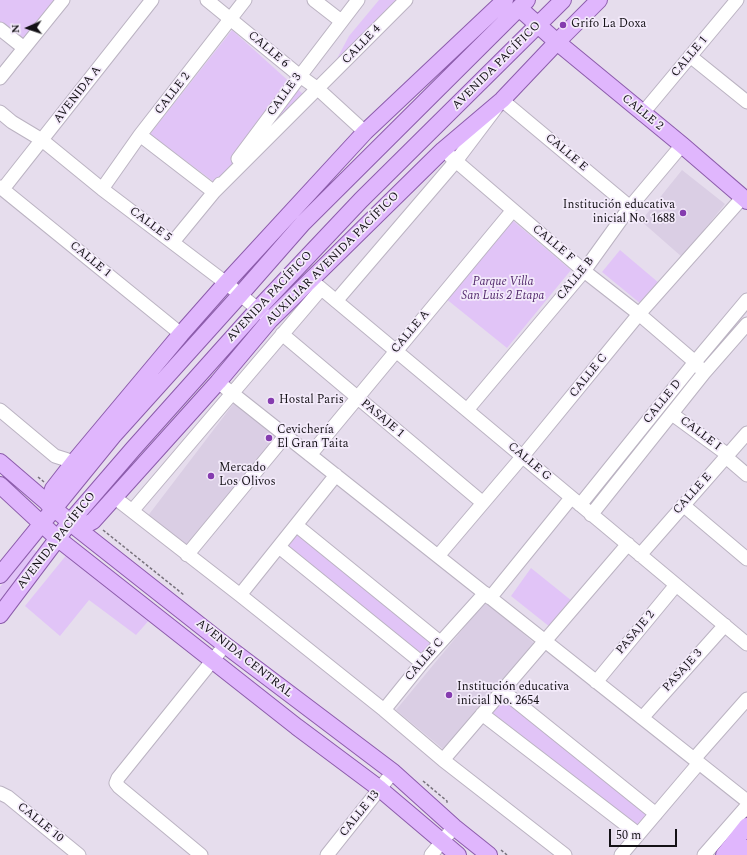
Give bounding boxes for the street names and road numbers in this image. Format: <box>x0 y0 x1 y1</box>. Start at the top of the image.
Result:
street label: AVENIDA PACÍFICO <box>450 19 544 113</box>
street label: CALLE 4 <box>340 22 384 68</box>
street label: CALLE 6 <box>245 29 291 71</box>
street label: CALLE 1 <box>669 34 711 80</box>
street label: AVENIDA A <box>51 63 105 127</box>
street label: CALLE 2 <box>152 70 194 118</box>
street label: CALLE 3 <box>265 71 305 119</box>
street label: CALLE 2 <box>618 92 666 134</box>
street label: CALLE E <box>542 131 590 175</box>
street label: AUXILIAR AVENIDA PACÍFICO <box>263 189 403 329</box>
street label: CALLE 5 <box>126 204 174 246</box>
street label: CALLE F <box>529 222 577 266</box>
street label: CALLE 1 <box>66 239 114 281</box>
street label: AVENIDA PACÍFICO <box>224 249 316 345</box>
street label: CALLE B <box>554 255 598 303</box>
street label: CALLE A <box>389 307 433 357</box>
street label: CALLE C <box>567 351 611 401</box>
street label: CALLE D <box>641 377 685 427</box>
street label: PASAJE 1 <box>357 397 407 441</box>
street label: CALLE I <box>677 414 723 454</box>
street label: CALLE G <box>504 440 554 484</box>
street label: CALLE E <box>671 470 715 518</box>
street label: AVENIDA PACÍFICO <box>15 490 99 592</box>
street label: PASAJE 2 <box>614 608 658 658</box>
street label: AVENIDA CENTRAL <box>193 617 295 701</box>
street label: CALLE C <box>403 636 447 684</box>
street label: PASAJE 3 <box>660 647 706 695</box>
street label: CALLE 13 <box>337 788 383 840</box>
street label: CALLE 10 <box>14 800 66 846</box>

